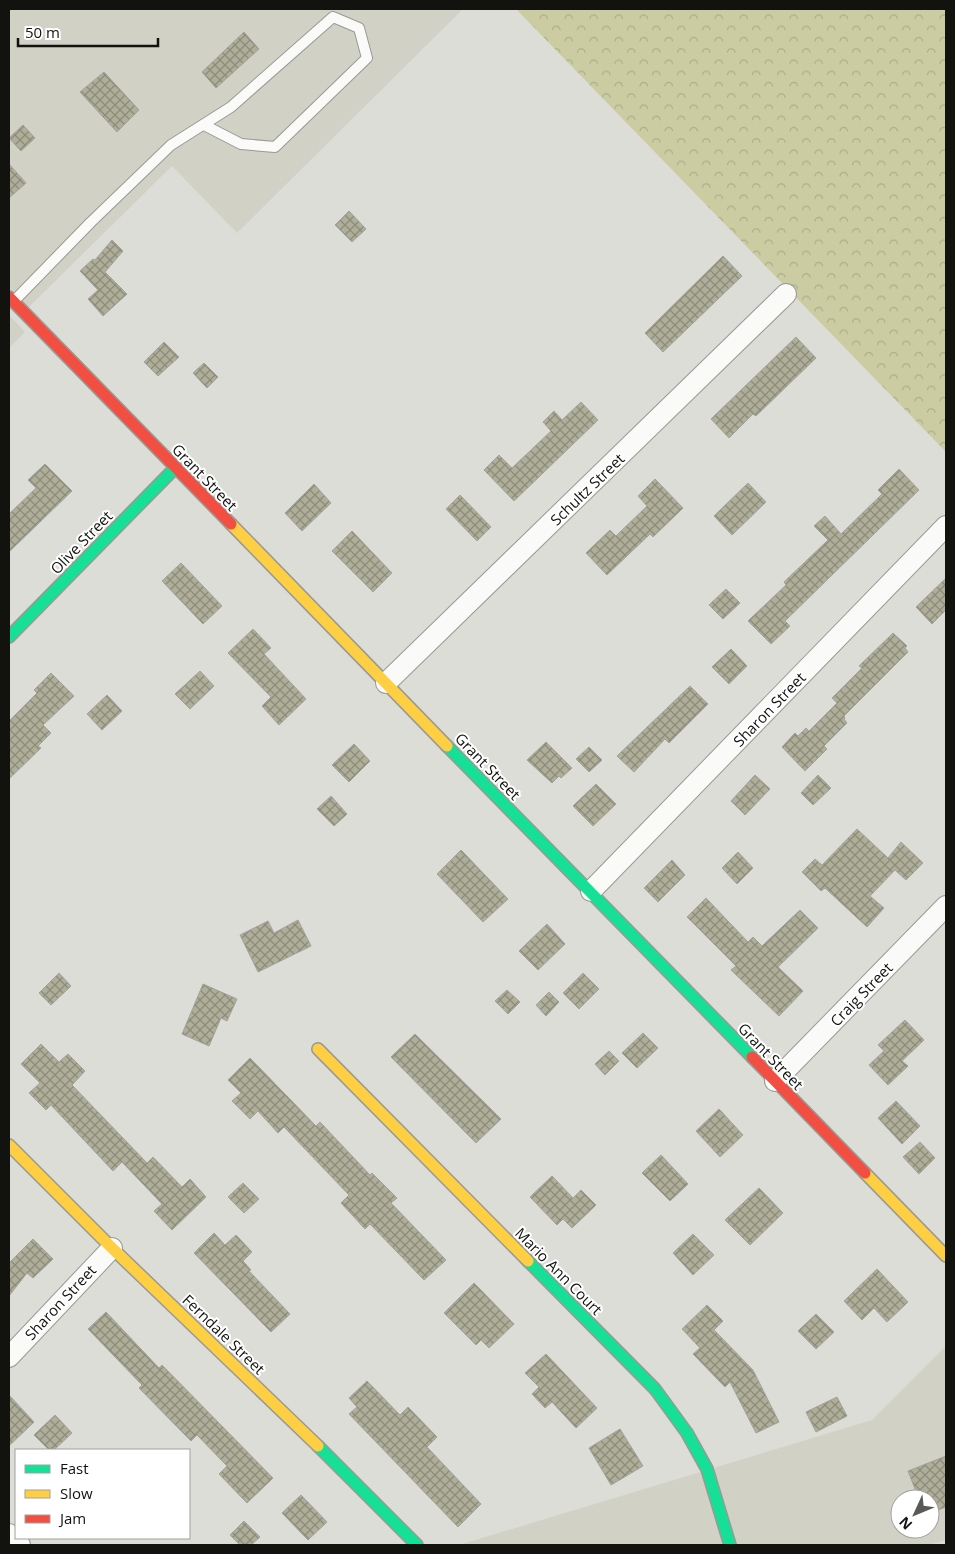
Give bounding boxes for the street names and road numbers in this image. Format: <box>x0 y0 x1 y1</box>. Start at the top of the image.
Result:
street label: Grant Street <box>168 439 242 515</box>
street label: Schultz Street <box>546 449 628 529</box>
street label: Olive Street <box>46 506 116 578</box>
street label: Sharon Street <box>728 668 810 750</box>
street label: Grant Street <box>451 728 525 804</box>
street label: Craig Street <box>825 958 897 1030</box>
street label: Grant Street <box>734 1018 808 1094</box>
street label: Mario Ann Court <box>511 1223 607 1319</box>
street label: Sharon Street <box>20 1260 100 1344</box>
street label: Ferndale Street <box>179 1290 269 1378</box>

